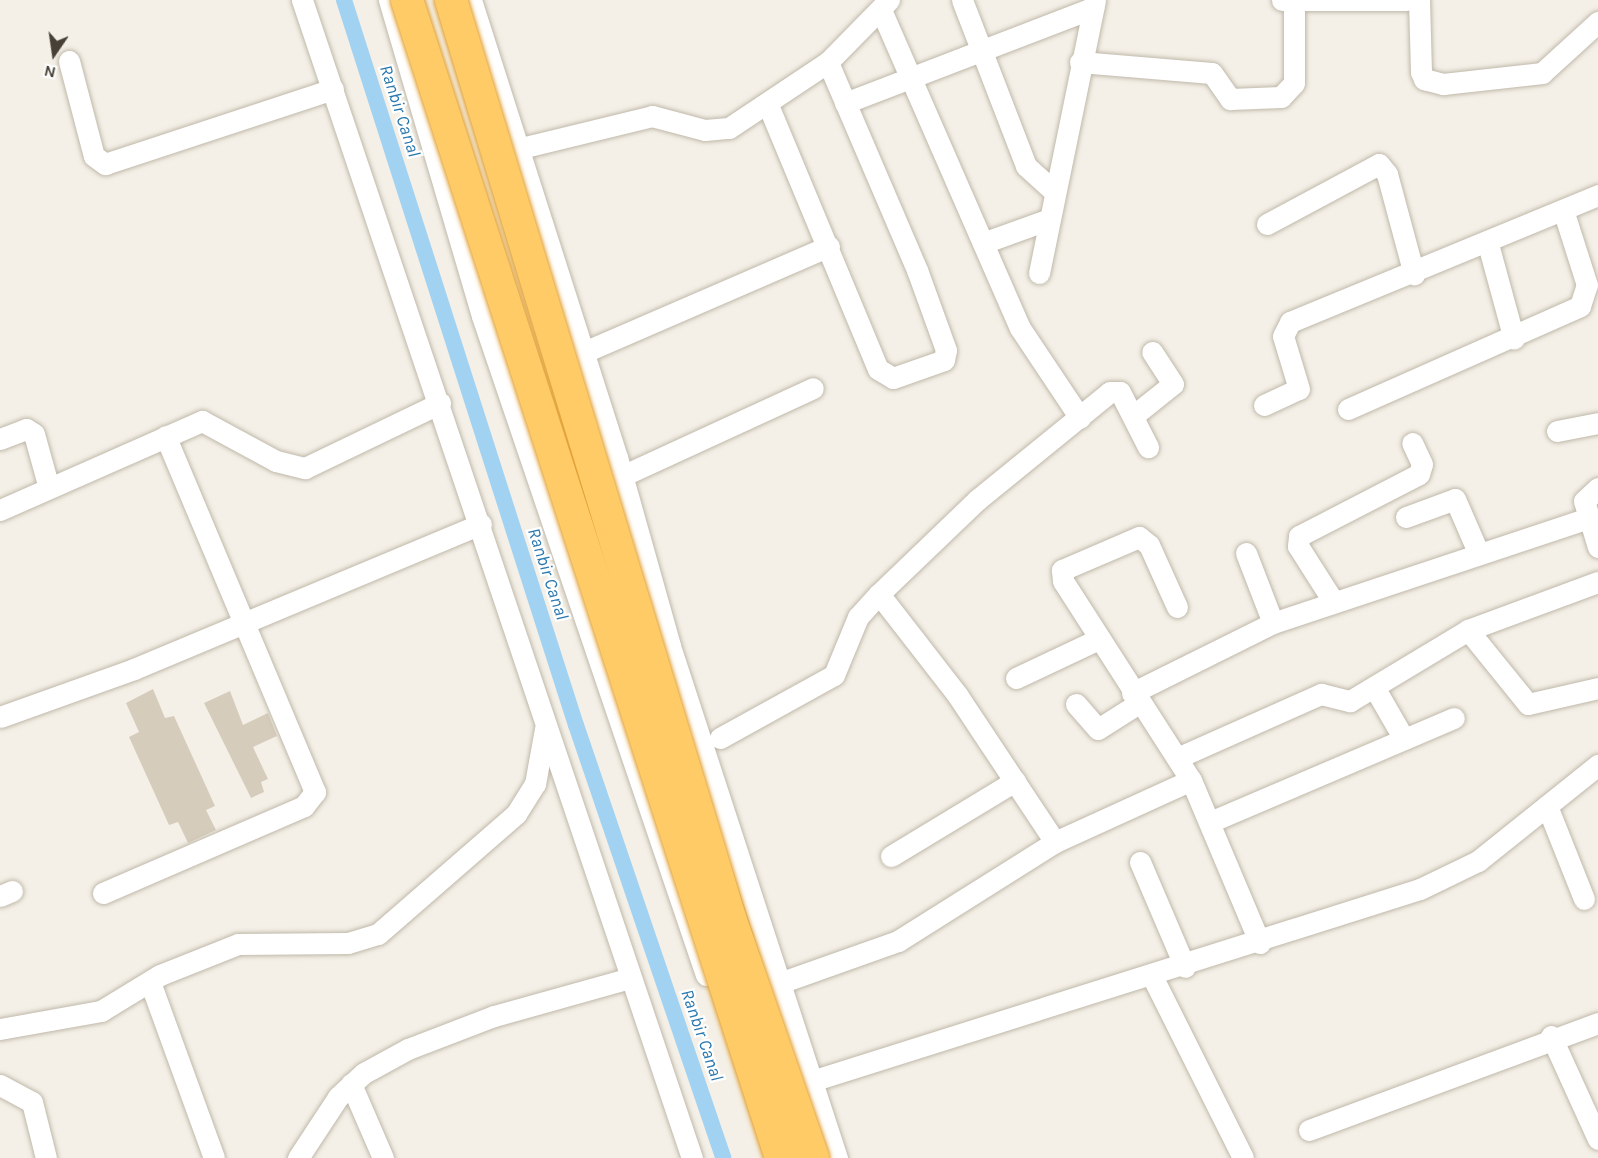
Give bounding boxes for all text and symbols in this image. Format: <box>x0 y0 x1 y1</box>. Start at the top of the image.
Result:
north arrow <box>24 24 84 84</box>
text: N <box>42 61 58 83</box>
water label: Ranbir Canal <box>375 62 425 160</box>
water label: Ranbir Canal <box>523 525 573 623</box>
water label: Ranbir Canal <box>676 986 728 1084</box>

